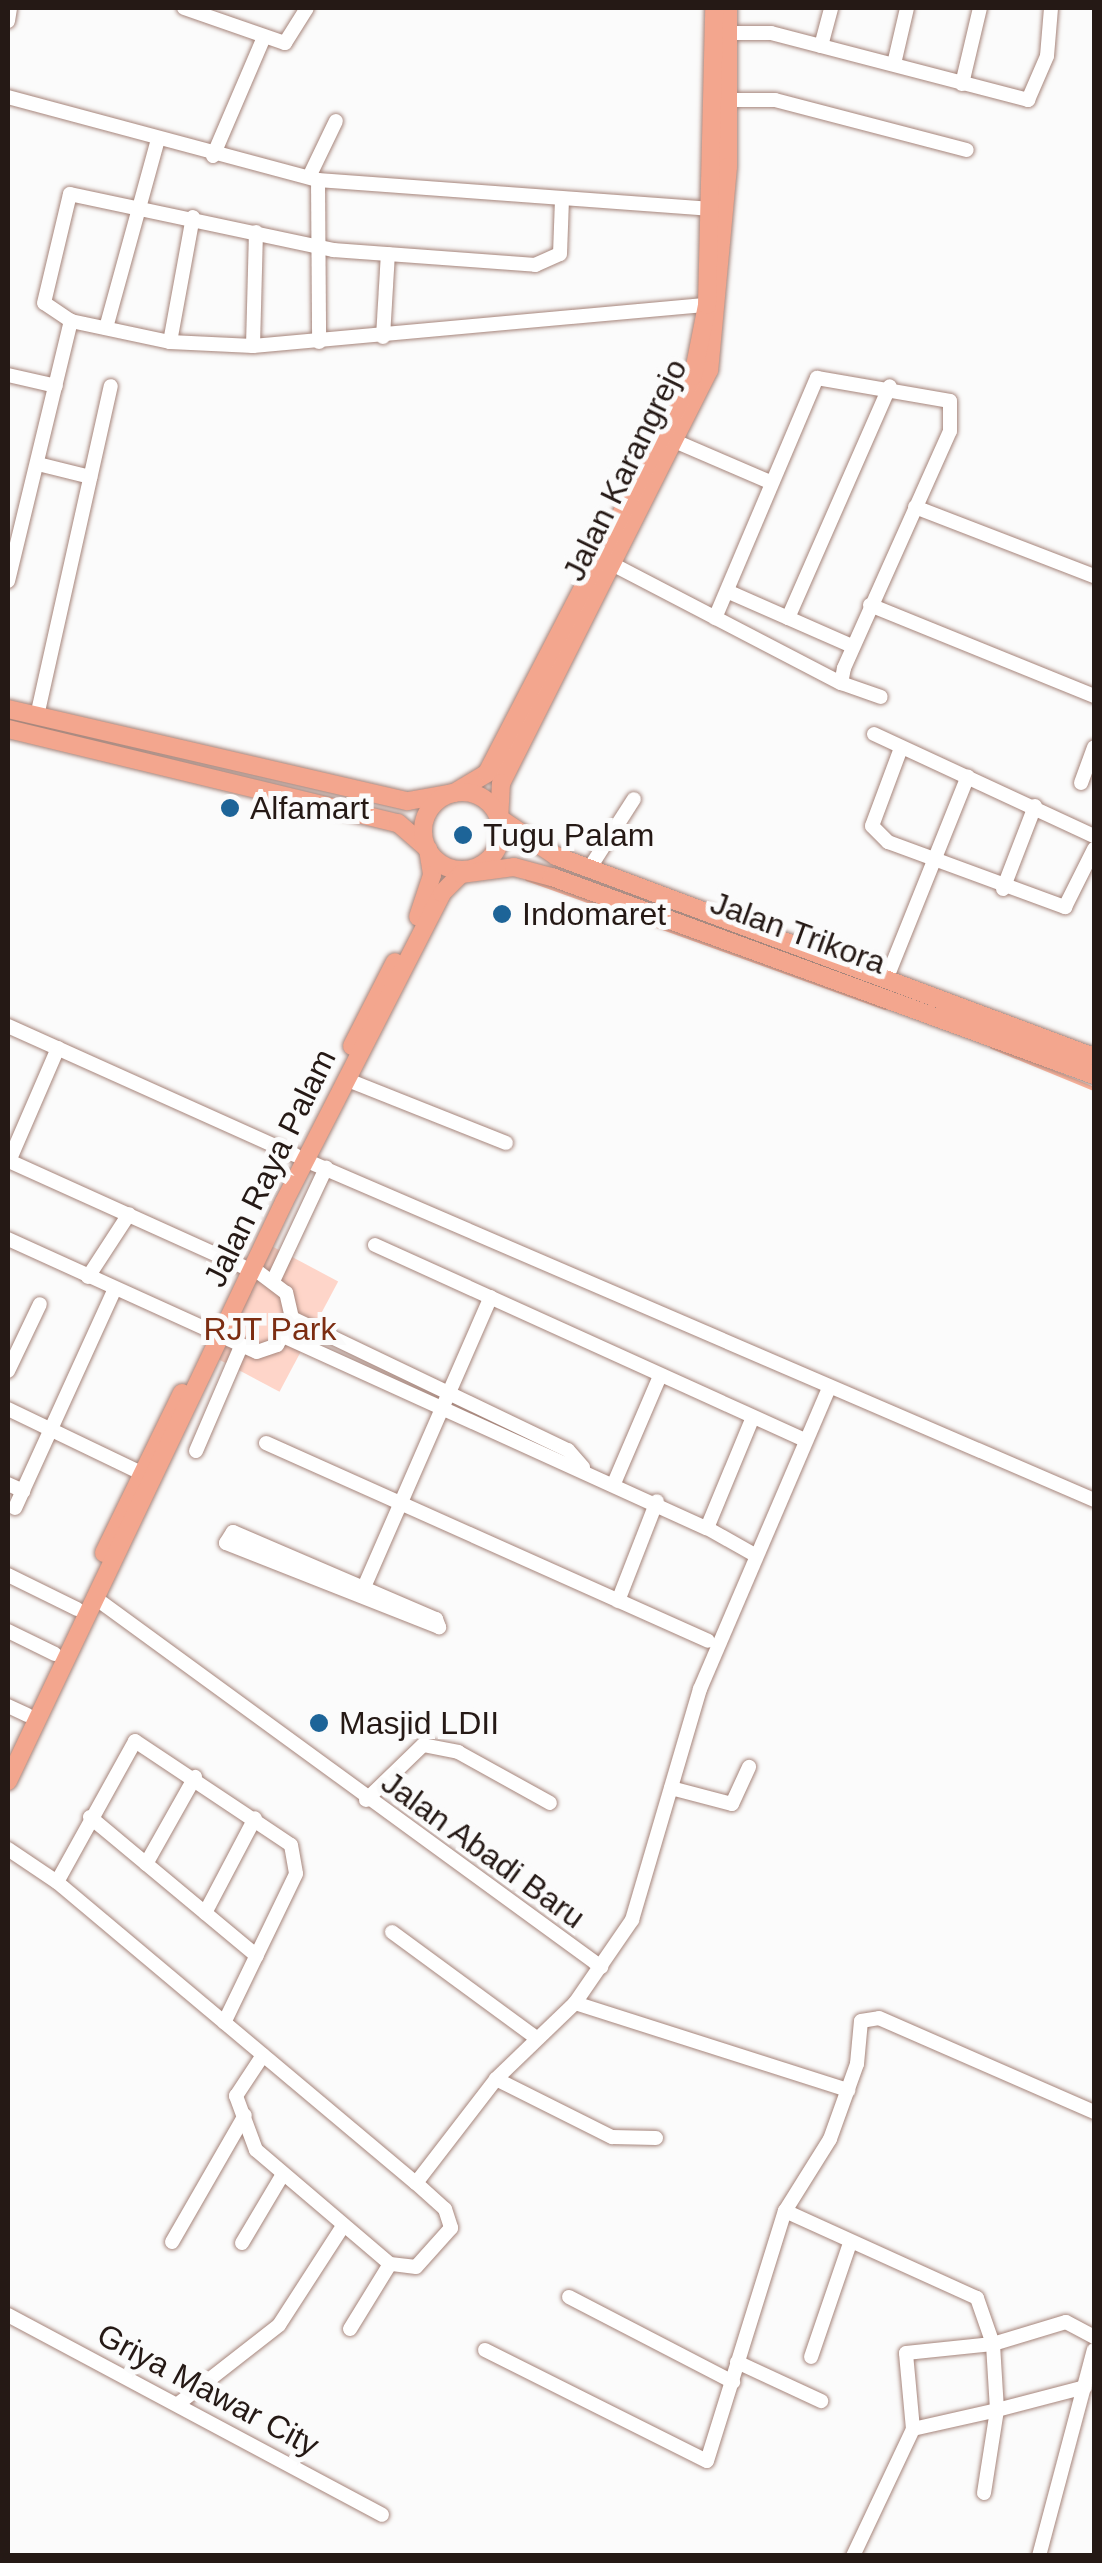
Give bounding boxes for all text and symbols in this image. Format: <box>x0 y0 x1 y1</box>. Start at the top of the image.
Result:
street label: Jalan Karangrejo <box>555 353 695 587</box>
place label: Alfamart <box>250 789 369 827</box>
marker: Alfamart <box>219 797 241 819</box>
place label: Tugu Palam <box>483 816 654 854</box>
marker: Tugu Palam <box>452 824 474 846</box>
street label: Jalan Trikora <box>705 884 891 982</box>
place label: Indomaret <box>522 895 666 933</box>
marker: Indomaret <box>491 903 513 925</box>
street label: Jalan Raya Palam <box>196 1043 344 1293</box>
park label: RJT Park <box>203 1310 337 1348</box>
place label: Masjid LDII <box>339 1704 499 1742</box>
marker: Masjid LDII <box>308 1712 330 1734</box>
street label: Jalan Abadi Baru <box>373 1763 593 1937</box>
street label: Griya Mawar City <box>91 2315 325 2465</box>

